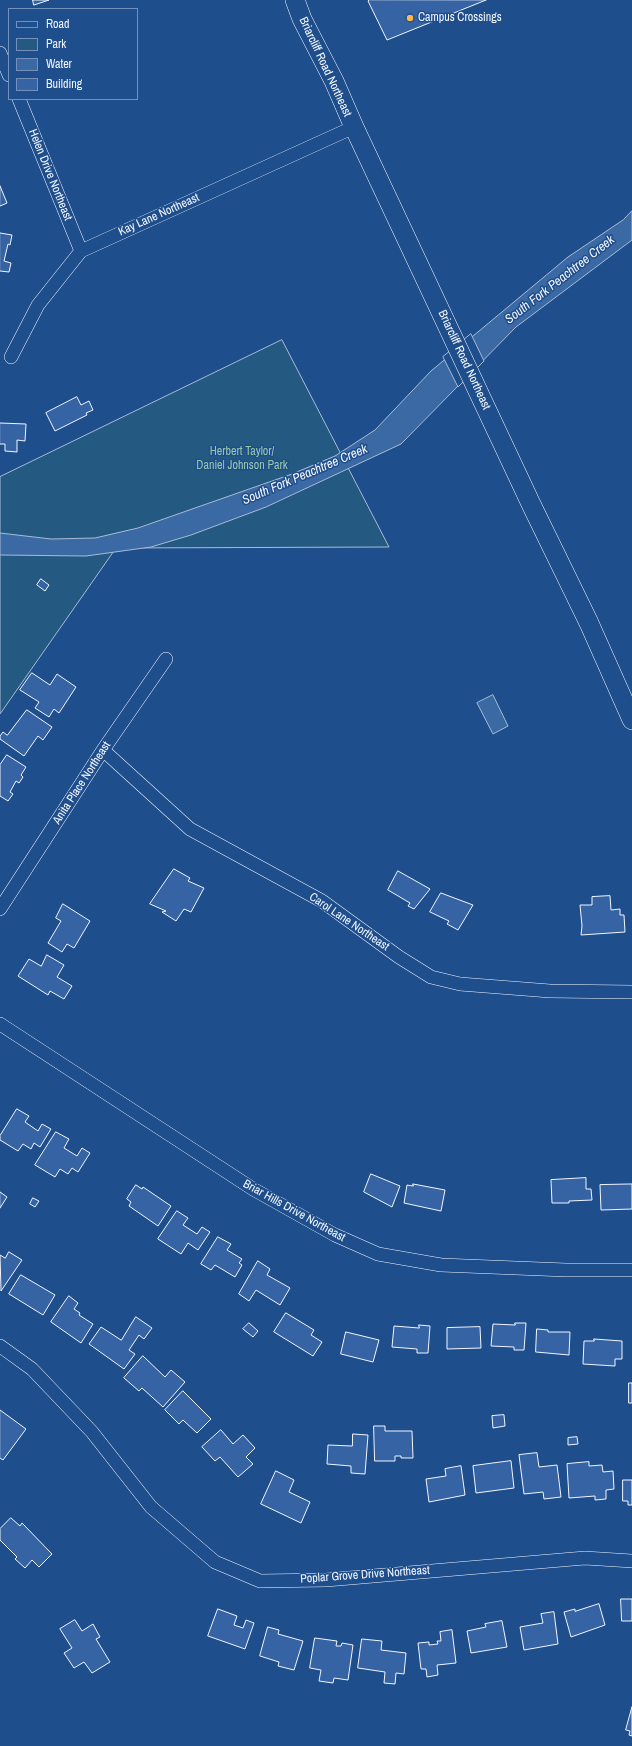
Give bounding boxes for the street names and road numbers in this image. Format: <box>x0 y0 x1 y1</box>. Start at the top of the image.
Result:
street label: Briarcliff Road Northeast <box>296 15 354 119</box>
street label: Helen Drive Northeast <box>25 127 75 223</box>
street label: Kay Lane Northeast <box>116 191 202 239</box>
street label: Briarcliff Road Northeast <box>435 308 493 412</box>
street label: Anita Place Northeast <box>50 739 114 827</box>
street label: Carol Lane Northeast <box>306 890 392 954</box>
street label: Briar Hills Drive Northeast <box>240 1177 348 1245</box>
street label: Poplar Grove Drive Northeast <box>300 1563 430 1587</box>

